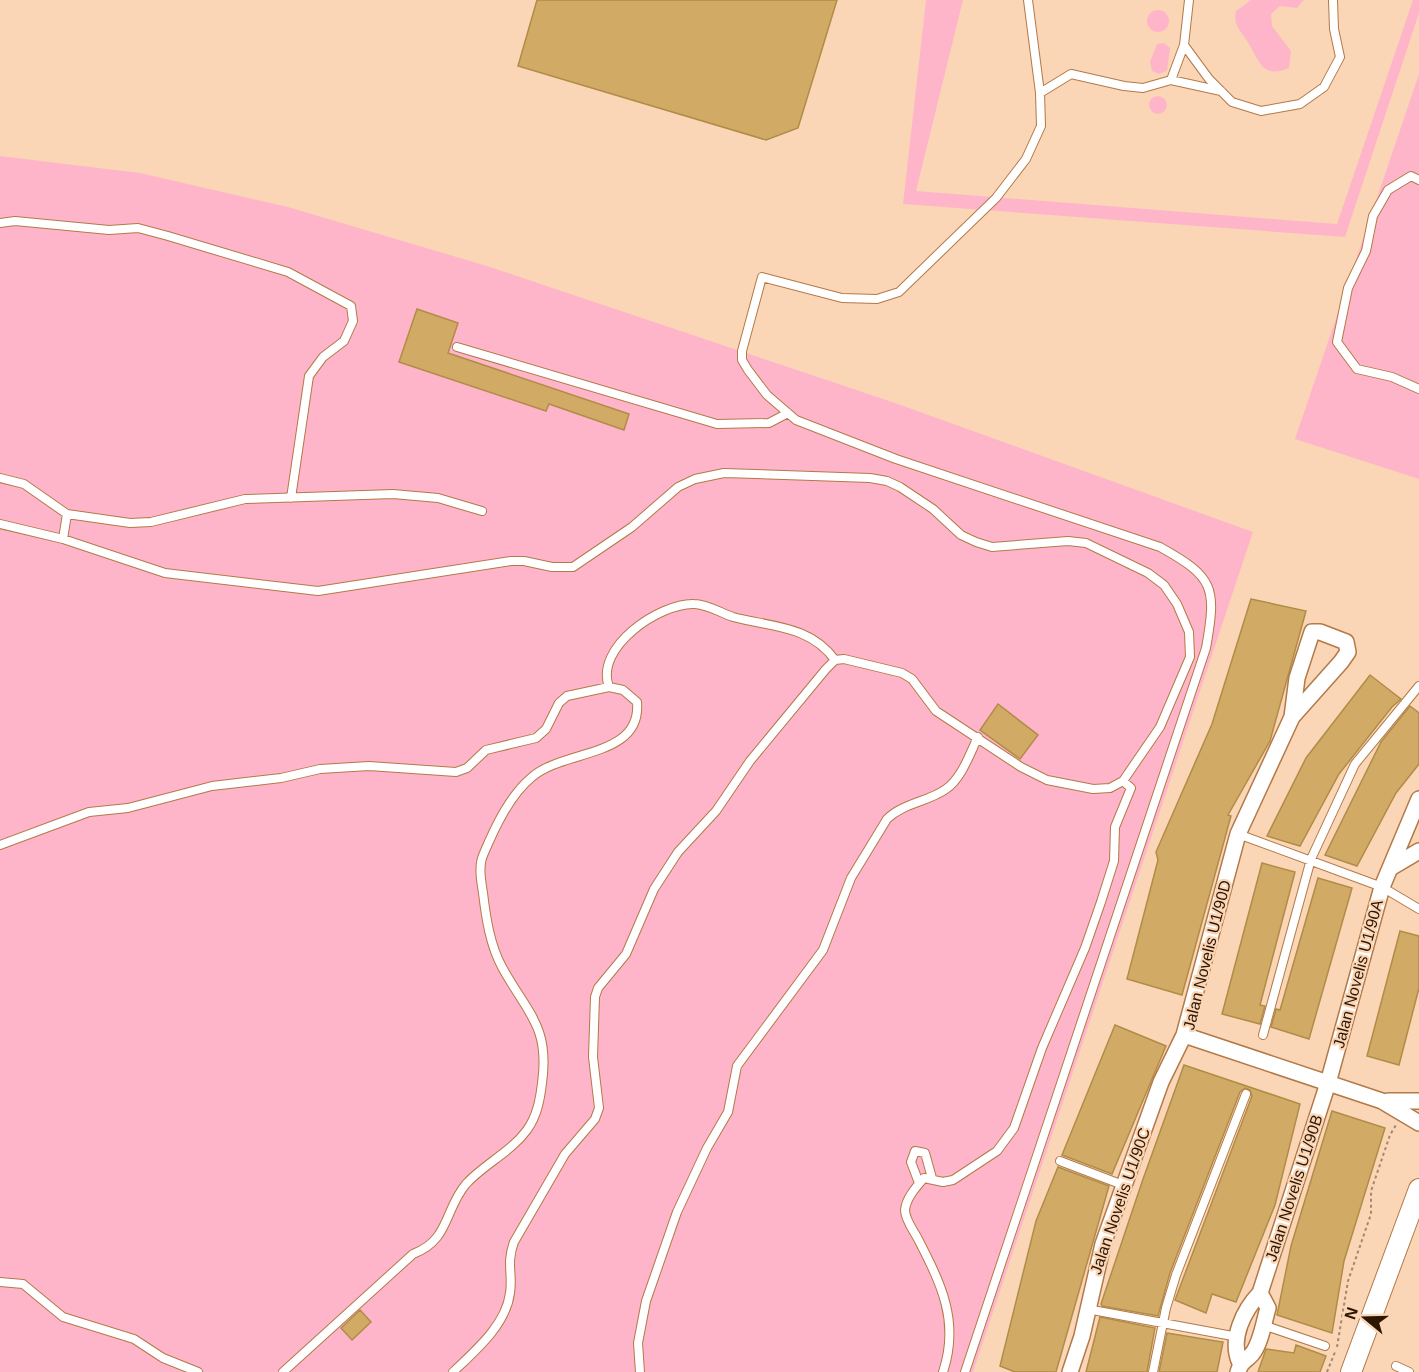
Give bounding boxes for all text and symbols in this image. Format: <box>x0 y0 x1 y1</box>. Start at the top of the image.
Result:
street label: Jalan Novelis U1/90D <box>1180 878 1234 1032</box>
street label: Jalan Novelis U1/90A <box>1330 898 1386 1050</box>
street label: Jalan Novelis U1/90B <box>1262 1113 1326 1263</box>
street label: Jalan Novelis U1/90C <box>1087 1125 1153 1277</box>
north arrow <box>1335 1288 1395 1348</box>
text: N <box>1341 1305 1361 1322</box>

